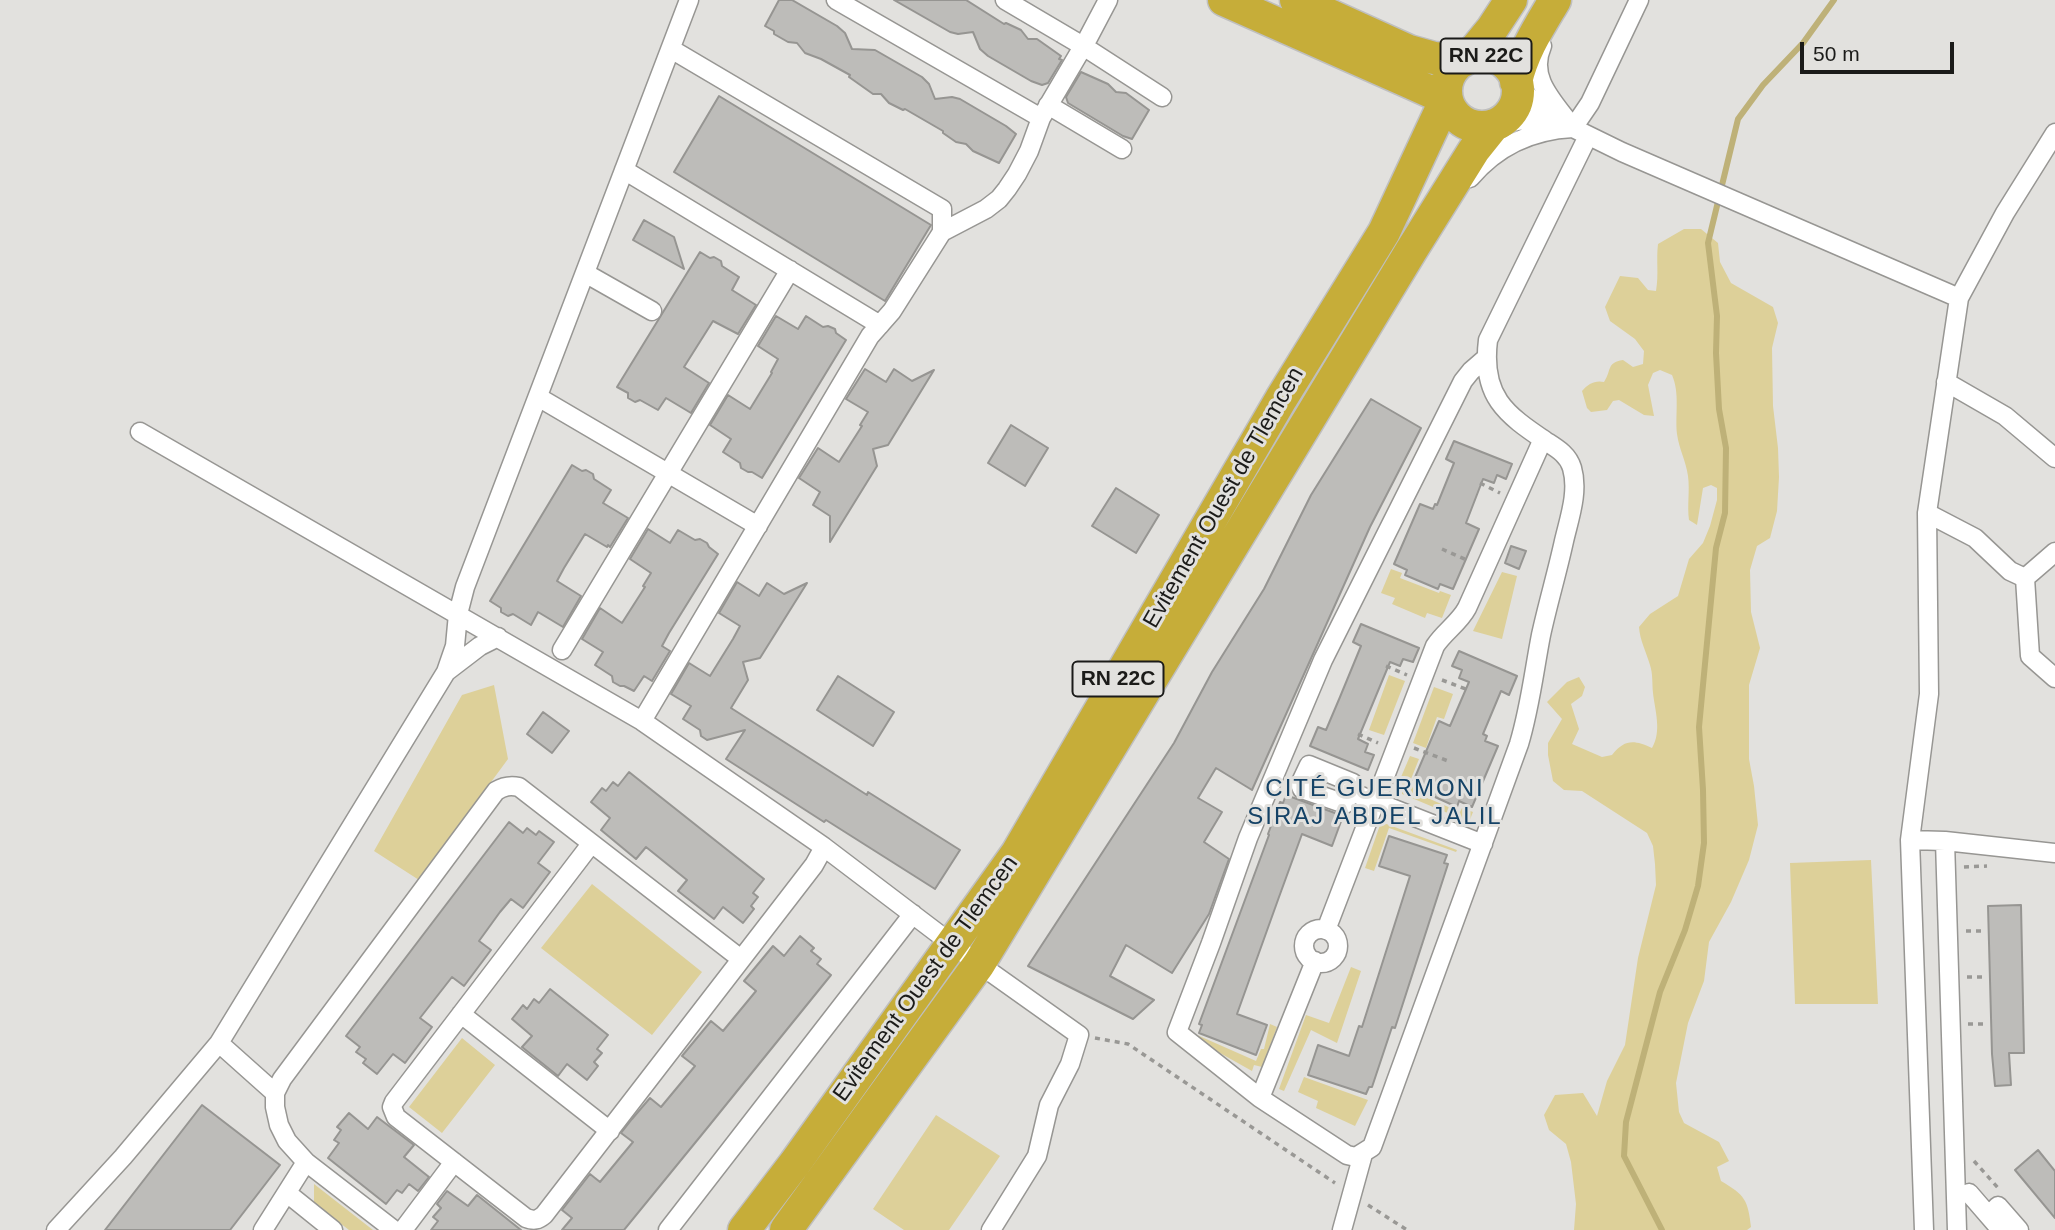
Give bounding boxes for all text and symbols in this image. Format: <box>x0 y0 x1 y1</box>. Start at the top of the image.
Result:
scale bar <box>1803 28 1957 72</box>
road number: RN 22C <box>1440 38 1532 74</box>
text: 50 m <box>1813 42 1860 65</box>
street label: Evitement Ouest de Tlemcen <box>1138 363 1310 633</box>
road number: RN 22C <box>1072 662 1164 696</box>
district label: CITÉ GUERMONI SIRAJ ABDEL JALIL <box>1249 775 1501 831</box>
street label: Evitement Ouest de Tlemcen <box>828 851 1024 1107</box>

